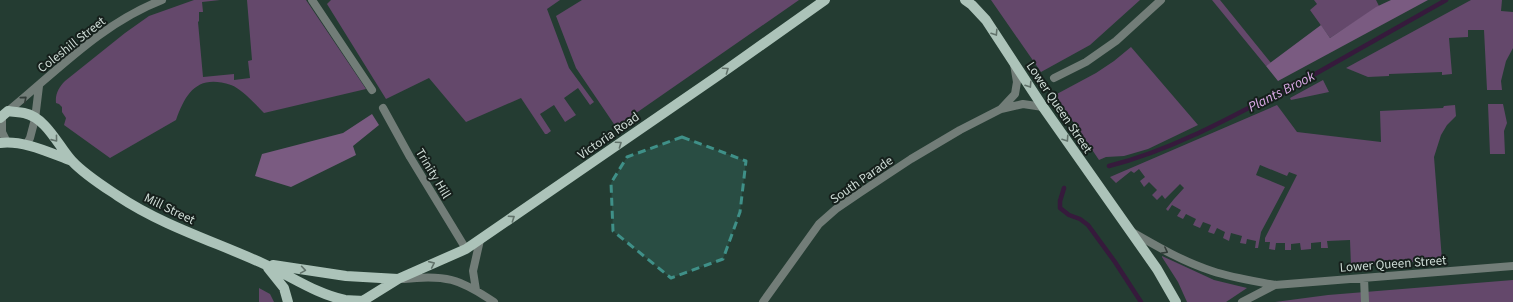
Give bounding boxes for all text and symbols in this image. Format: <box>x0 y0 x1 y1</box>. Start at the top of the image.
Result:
street label: Coleshill Street <box>34 12 110 77</box>
one-way arrow <box>990 29 997 36</box>
street label: Lower Queen Street <box>1022 58 1097 157</box>
water label: Plants Brook <box>1245 66 1319 117</box>
one-way arrow <box>722 67 729 75</box>
one-way arrow <box>1024 81 1032 88</box>
one-way arrow <box>19 96 26 103</box>
street label: Victoria Road <box>574 108 643 164</box>
one-way arrow <box>51 134 58 141</box>
one-way arrow <box>1061 135 1069 142</box>
one-way arrow <box>614 142 621 149</box>
street label: Trinity Hill <box>411 145 455 202</box>
street label: South Parade <box>827 152 897 208</box>
street label: Mill Street <box>141 189 199 229</box>
one-way arrow <box>508 215 515 223</box>
one-way arrow <box>1161 246 1168 253</box>
street label: Lower Queen Street <box>1339 251 1448 277</box>
one-way arrow <box>428 261 435 269</box>
one-way arrow <box>300 265 306 274</box>

